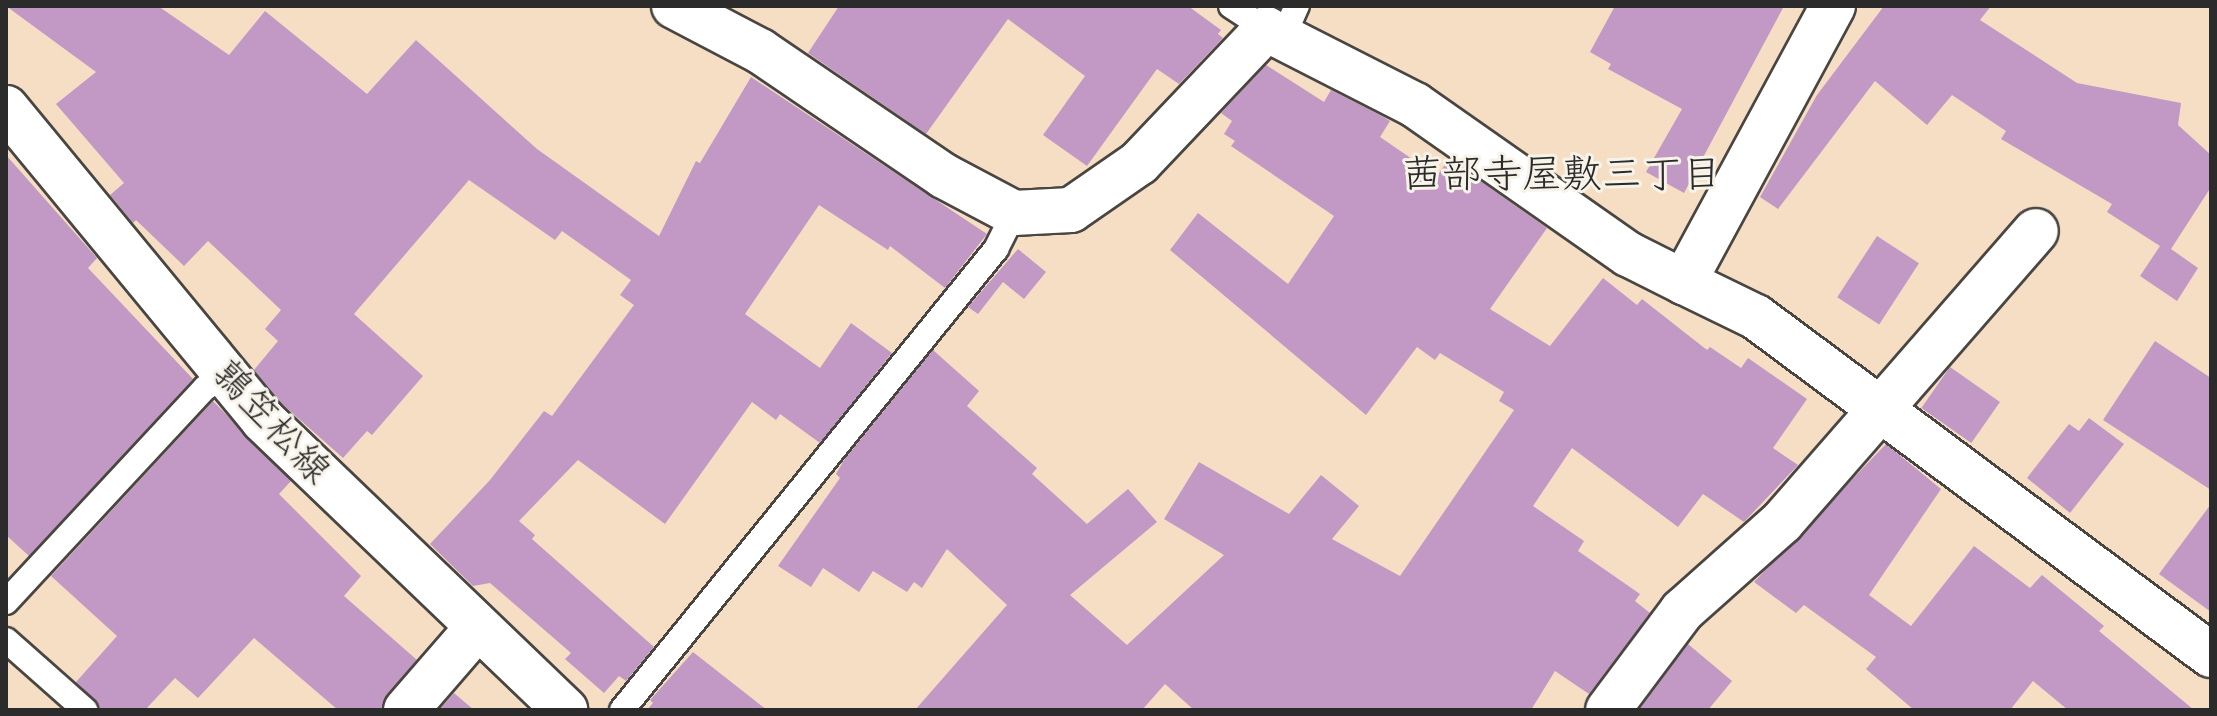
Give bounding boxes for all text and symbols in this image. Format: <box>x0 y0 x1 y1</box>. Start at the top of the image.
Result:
district label: 茜部寺屋敷三丁目 <box>1402 150 1722 198</box>
street label: 鶉笠松線 <box>203 351 341 493</box>

